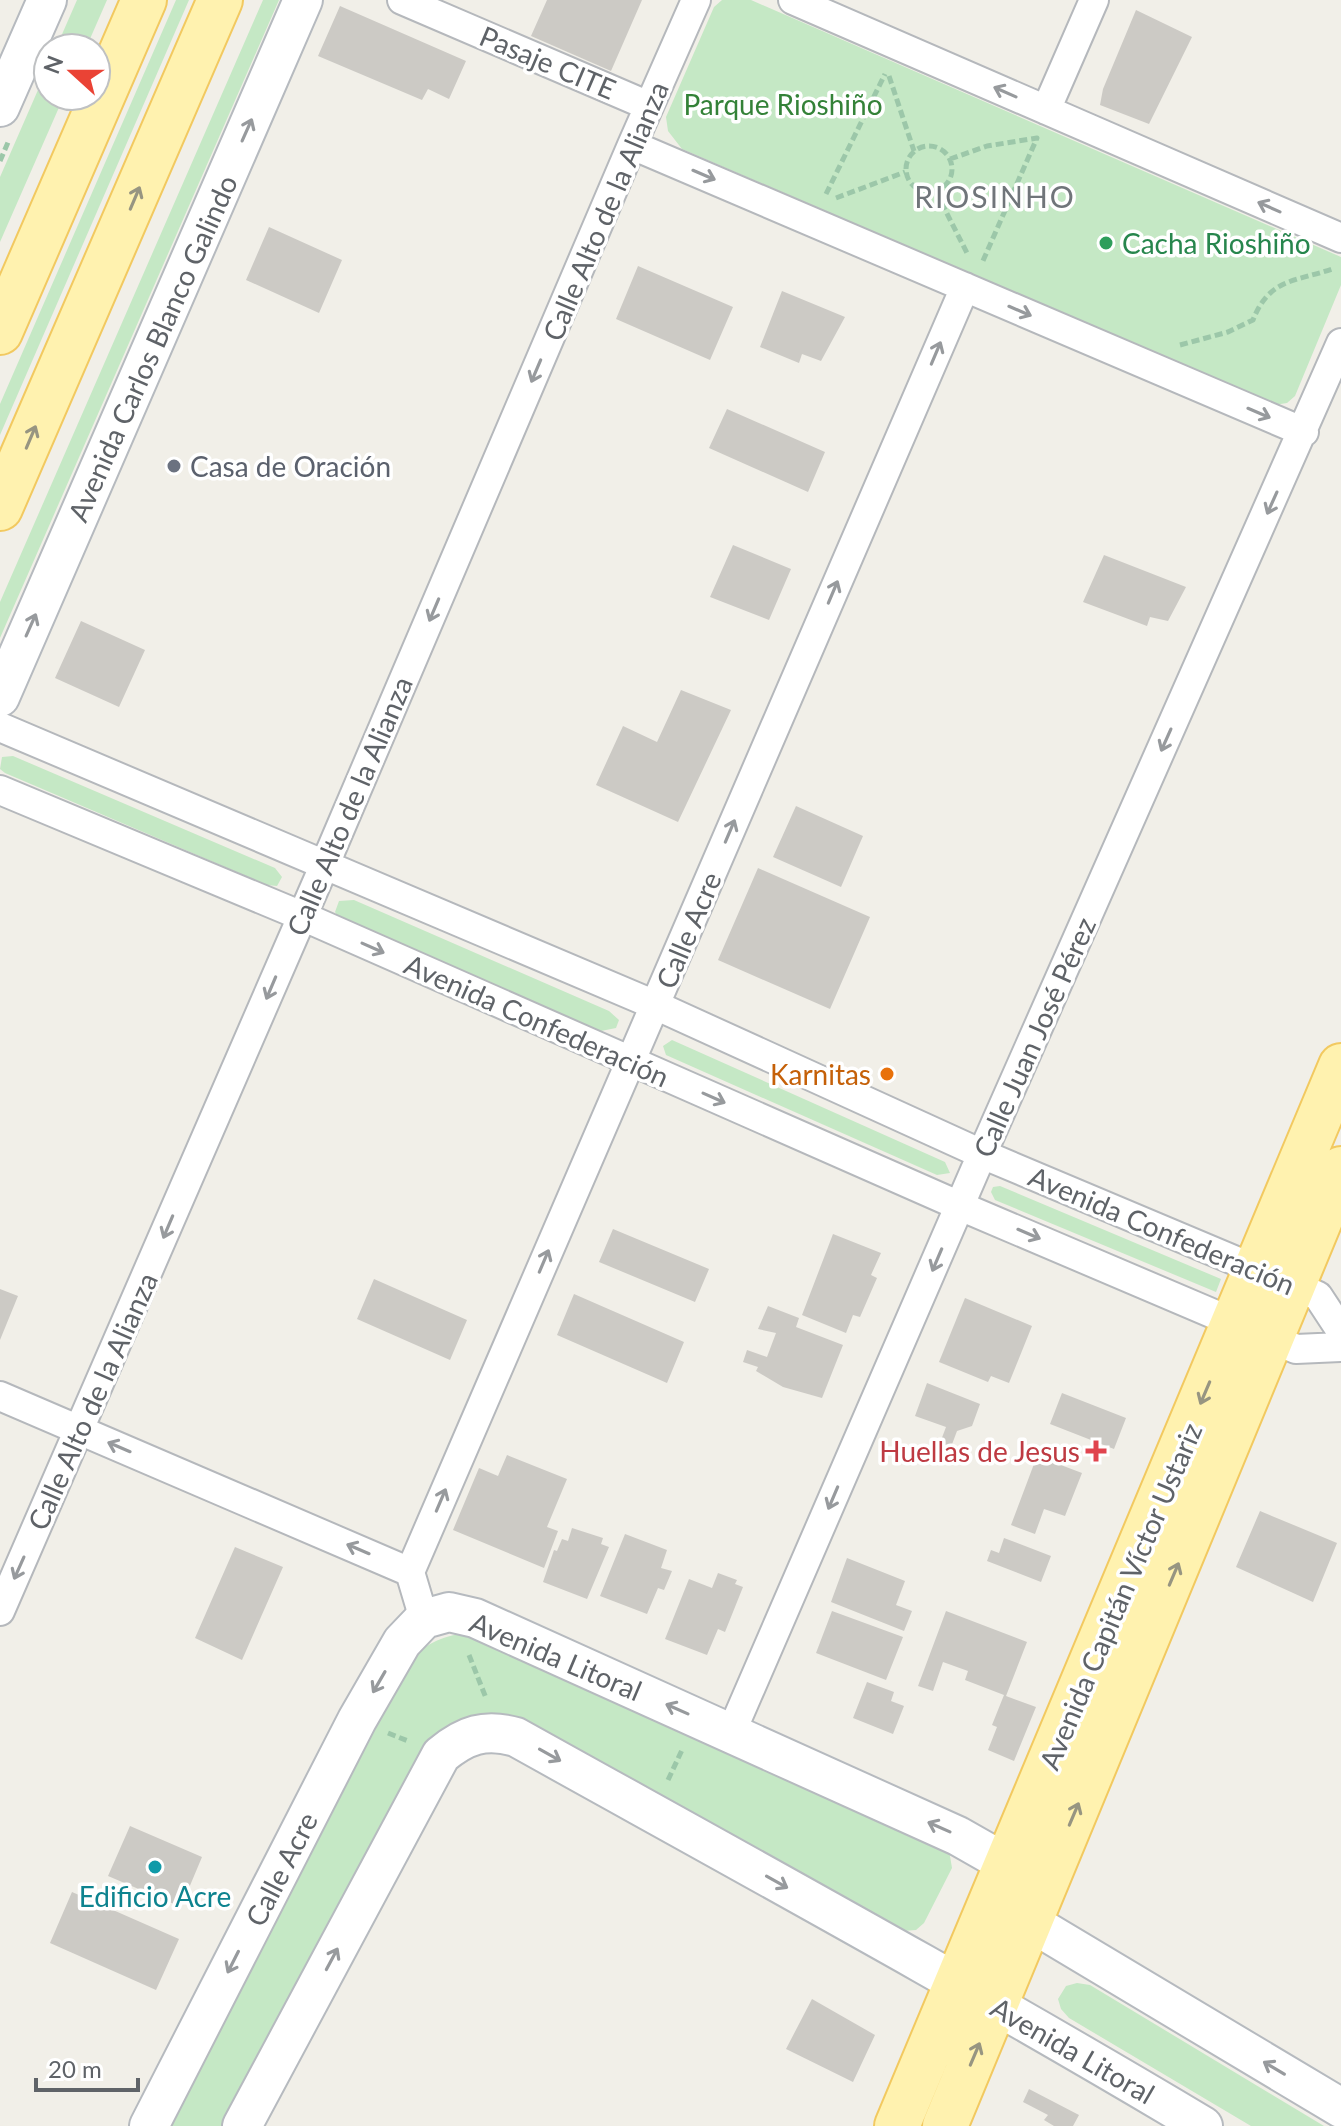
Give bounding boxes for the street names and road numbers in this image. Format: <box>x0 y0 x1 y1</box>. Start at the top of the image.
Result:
street label: Pasaje CITE <box>475 18 621 106</box>
street label: Calle Alto de la Alianza <box>535 76 675 346</box>
street label: Avenida Carlos Blanco Galindo <box>60 170 244 526</box>
street label: Calle Alto de la Alianza <box>279 671 419 941</box>
street label: Calle Acre <box>648 867 728 993</box>
street label: Calle Juan José Pérez <box>966 912 1102 1162</box>
street label: Avenida Confederación <box>400 946 674 1094</box>
street label: Avenida Confederación <box>1024 1159 1300 1301</box>
street label: Calle Alto de la Alianza <box>20 1267 164 1535</box>
street label: Avenida Capitán Víctor Ustariz <box>1031 1418 1209 1774</box>
street label: Avenida Litoral <box>465 1605 647 1707</box>
street label: Calle Acre <box>238 1806 324 1932</box>
street label: Avenida Litoral <box>985 1989 1161 2111</box>

